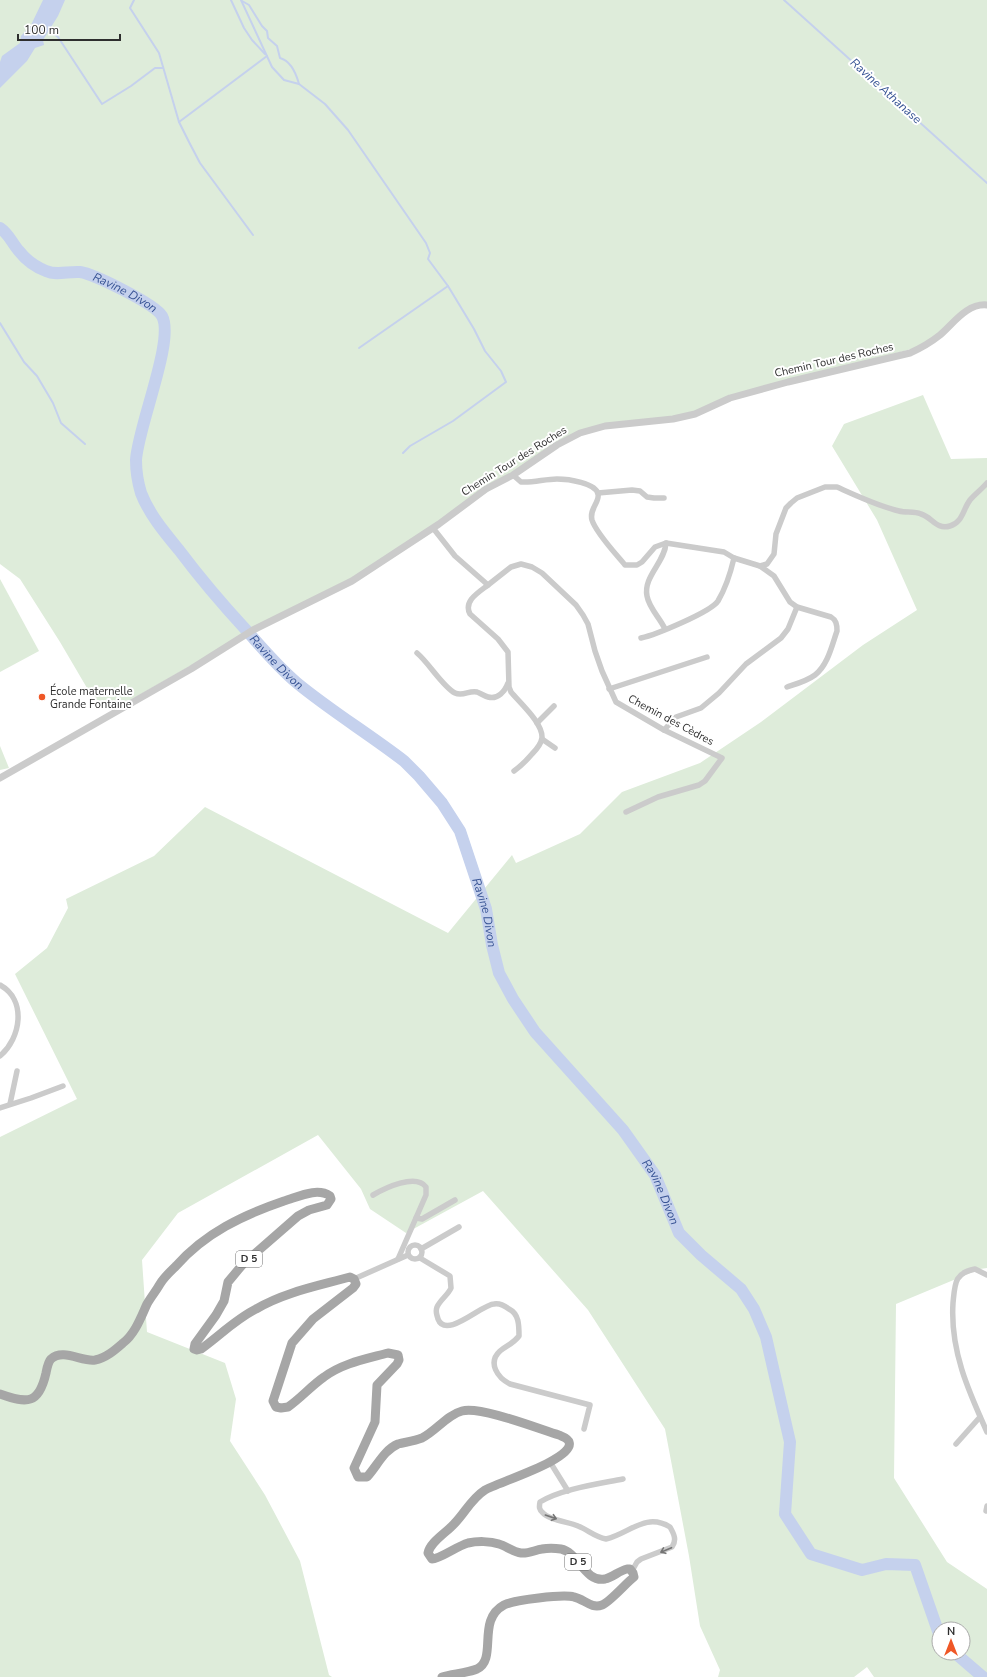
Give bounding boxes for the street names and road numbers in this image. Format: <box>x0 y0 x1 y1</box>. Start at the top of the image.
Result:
street label: Chemin Tour des Roches <box>773 339 895 381</box>
street label: Chemin Tour des Roches <box>458 422 570 500</box>
street label: Chemin des Cèdres <box>625 691 717 749</box>
road number: D 5 <box>236 1251 262 1267</box>
road number: D 5 <box>565 1554 591 1570</box>

